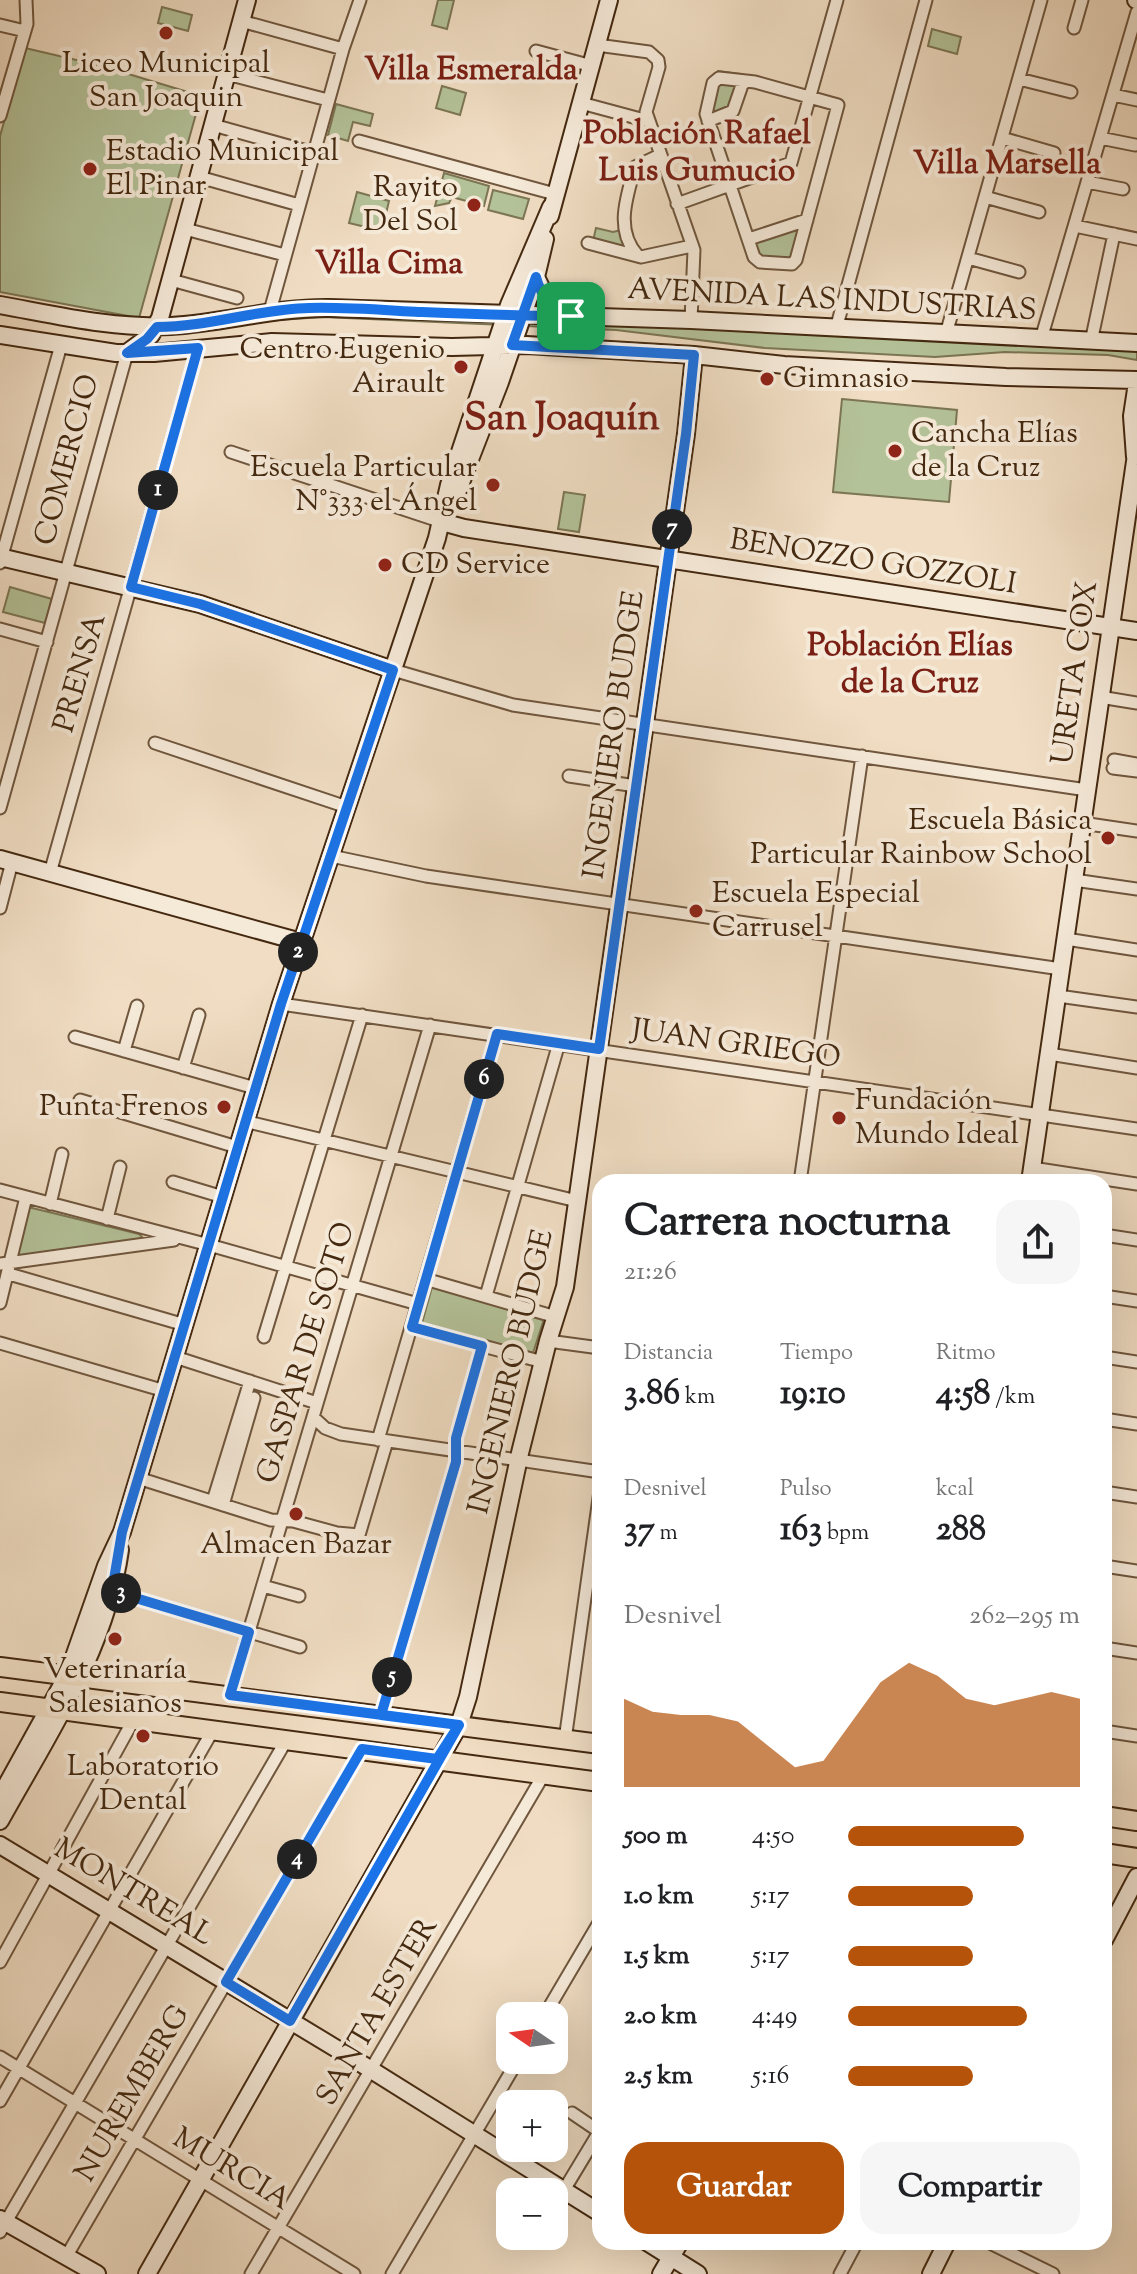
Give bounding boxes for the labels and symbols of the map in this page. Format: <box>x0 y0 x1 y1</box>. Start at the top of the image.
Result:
marker: Liceo Municipal San Joaquin <box>157 24 175 42</box>
place label: Liceo Municipal San Joaquin <box>62 43 270 120</box>
district label: Villa Esmeralda <box>364 48 578 94</box>
district label: Población Rafael Luis Gumucio <box>583 112 811 195</box>
place label: Estadio Municipal El Pinar <box>106 131 339 208</box>
district label: Villa Marsella <box>913 142 1101 188</box>
marker: Estadio Municipal El Pinar <box>81 160 99 178</box>
place label: Rayito Del Sol <box>363 167 458 244</box>
marker: Rayito Del Sol <box>465 196 483 214</box>
district label: Villa Cima <box>315 242 463 288</box>
street label: AVENIDA LAS INDUSTRIAS <box>626 269 1038 333</box>
pin <box>537 282 605 350</box>
place label: Centro Eugenio Airault <box>240 329 445 406</box>
marker: Centro Eugenio Airault <box>452 358 470 376</box>
place label: Gimnasio <box>783 358 909 401</box>
street label: COMERCIO <box>25 370 111 550</box>
marker: Gimnasio <box>758 370 776 388</box>
district label: San Joaquín <box>464 393 660 447</box>
place label: Cancha Elías de la Cruz <box>911 413 1078 490</box>
marker: Cancha Elías de la Cruz <box>886 442 904 460</box>
place label: Escuela Particular N°333 el Ángel <box>250 447 477 524</box>
pin: 1 <box>138 470 178 510</box>
marker: Escuela Particular N°333 el Ángel <box>484 476 502 494</box>
pin: 7 <box>652 509 692 549</box>
street label: BENOZZO GOZZOLI <box>727 519 1020 607</box>
place label: CD Service <box>401 544 550 587</box>
marker: CD Service <box>376 556 394 574</box>
street label: URETA COX <box>1042 579 1110 767</box>
street label: INGENIERO BUDGE <box>573 588 657 882</box>
street label: PRENSA <box>44 608 118 738</box>
district label: Población Elías de la Cruz <box>807 624 1013 707</box>
place label: Escuela Básica Particular Rainbow School <box>750 800 1092 877</box>
marker: Escuela Básica Particular Rainbow School <box>1099 829 1117 847</box>
place label: Escuela Especial Carrusel <box>712 873 920 950</box>
marker: Escuela Especial Carrusel <box>687 902 705 920</box>
pin: 2 <box>278 932 318 972</box>
street label: JUAN GRIEGO <box>627 1009 843 1081</box>
pin: 6 <box>464 1059 504 1099</box>
place label: Fundación Mundo Ideal <box>855 1080 1019 1157</box>
place label: Punta Frenos <box>39 1086 208 1129</box>
marker: Punta Frenos <box>215 1098 233 1116</box>
marker: Fundación Mundo Ideal <box>830 1109 848 1127</box>
street label: GASPAR DE SOTO <box>247 1217 367 1489</box>
street label: INGENIERO BUDGE <box>458 1226 566 1518</box>
marker: Almacen Bazar <box>287 1505 305 1523</box>
place label: Almacen Bazar <box>200 1524 392 1567</box>
pin: 3 <box>101 1573 141 1613</box>
marker: Veterinaría Salesianos <box>106 1630 124 1648</box>
place label: Veterinaría Salesianos <box>43 1649 187 1726</box>
pin: 5 <box>372 1657 412 1697</box>
marker: Laboratorio Dental <box>134 1727 152 1745</box>
place label: Laboratorio Dental <box>67 1746 219 1823</box>
street label: MONTREAL <box>45 1828 221 1958</box>
pin: 4 <box>277 1839 317 1879</box>
street label: SANTA ESTER <box>307 1909 450 2114</box>
street label: NUREMBERG <box>65 1998 201 2190</box>
north arrow <box>496 2002 568 2074</box>
street label: MURCIA <box>164 2118 298 2222</box>

